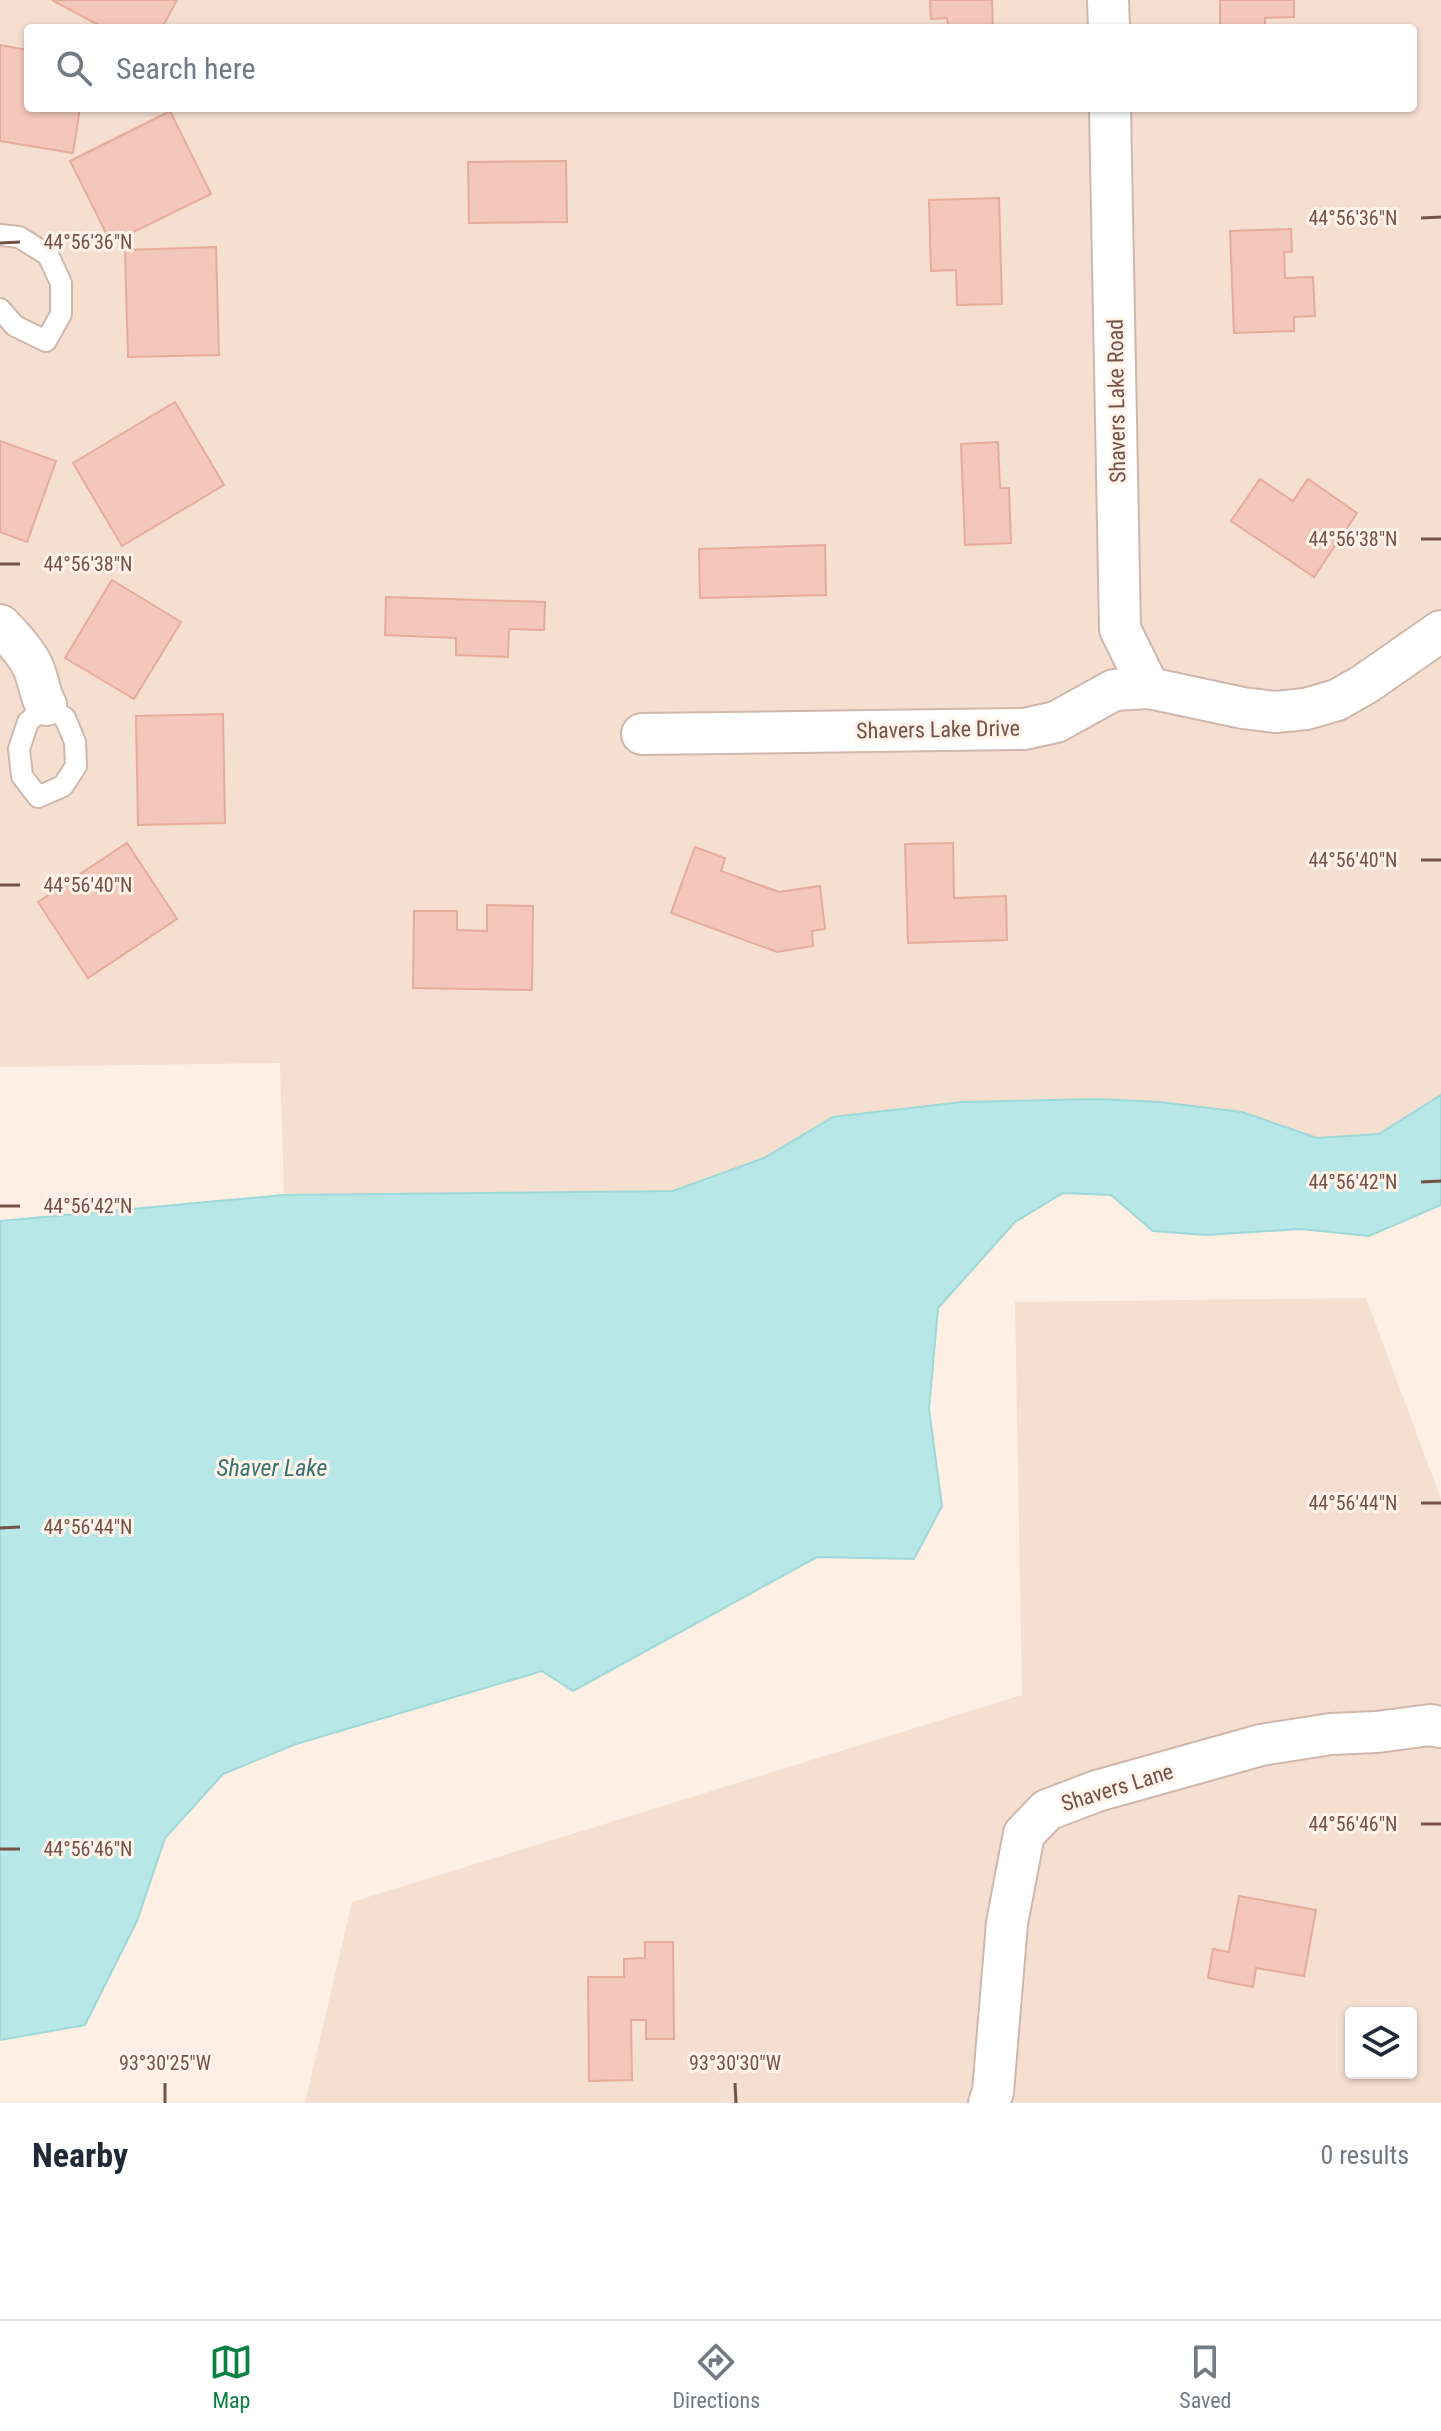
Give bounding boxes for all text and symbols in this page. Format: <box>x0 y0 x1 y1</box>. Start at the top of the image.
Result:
search box <box>24 24 1417 112</box>
icon: search <box>52 46 96 90</box>
text: Search here <box>116 51 256 86</box>
text: 44°56'36"N <box>1308 206 1398 230</box>
text: 44°56'36"N <box>43 230 133 254</box>
street label: Shavers Lake Road <box>1103 319 1130 483</box>
text: 44°56'38"N <box>1308 527 1398 551</box>
text: 44°56'38"N <box>43 552 133 576</box>
street label: Shavers Lake Drive <box>856 716 1020 743</box>
text: 44°56'40"N <box>1308 848 1398 872</box>
text: 44°56'40"N <box>43 873 133 897</box>
text: 44°56'42"N <box>1308 1170 1398 1194</box>
text: 44°56'42"N <box>43 1194 133 1218</box>
water label: Shaver Lake <box>217 1454 328 1482</box>
text: 44°56'44"N <box>1308 1491 1398 1515</box>
text: 44°56'44"N <box>43 1515 133 1539</box>
street label: Shavers Lane <box>1058 1759 1176 1816</box>
text: 44°56'46"N <box>1308 1812 1398 1836</box>
text: 44°56'46"N <box>43 1837 133 1861</box>
map controls <box>1345 2007 1417 2079</box>
button: layers <box>1345 2007 1417 2079</box>
text: 93°30'25"W <box>119 2051 211 2075</box>
text: 93°30'30"W <box>689 2051 781 2075</box>
text: Nearby <box>32 2135 128 2175</box>
text: 0 results <box>1320 2140 1409 2170</box>
tab: Map <box>209 2340 253 2413</box>
tab: Directions <box>672 2340 760 2413</box>
tab: Saved <box>1179 2340 1232 2413</box>

